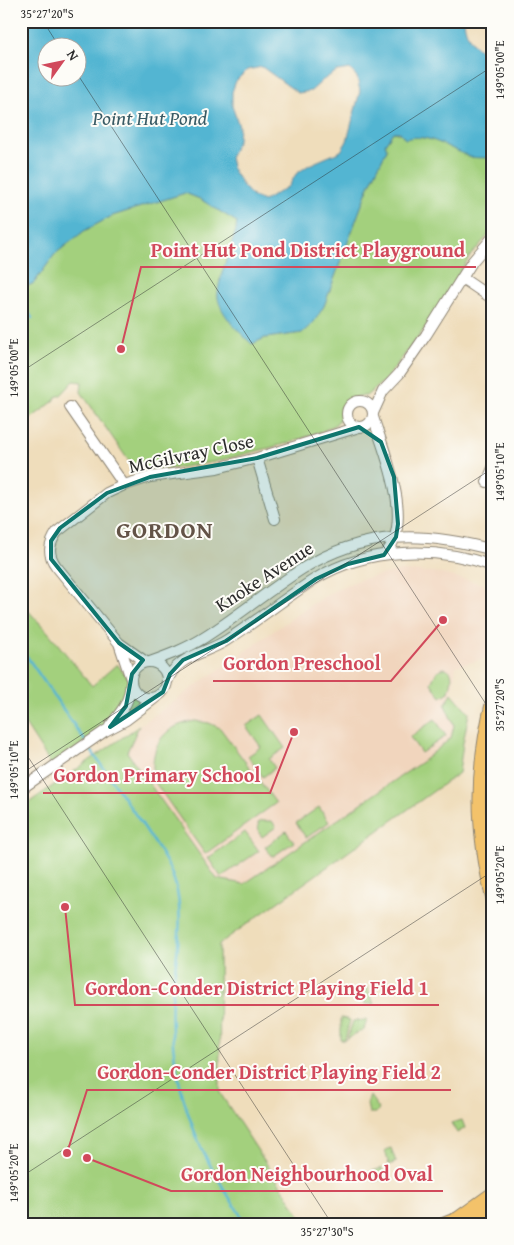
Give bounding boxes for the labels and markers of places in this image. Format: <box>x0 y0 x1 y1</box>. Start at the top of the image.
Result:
callout: Point Hut Pond District Playground <box>141 232 476 267</box>
callout: Gordon Preschool <box>213 646 391 681</box>
callout: Gordon Primary School <box>43 758 270 793</box>
callout: Gordon-Conder District Playing Field 1 <box>75 970 439 1005</box>
callout: Gordon-Conder District Playing Field 2 <box>87 1055 451 1090</box>
callout: Gordon Neighbourhood Oval <box>171 1156 443 1191</box>

